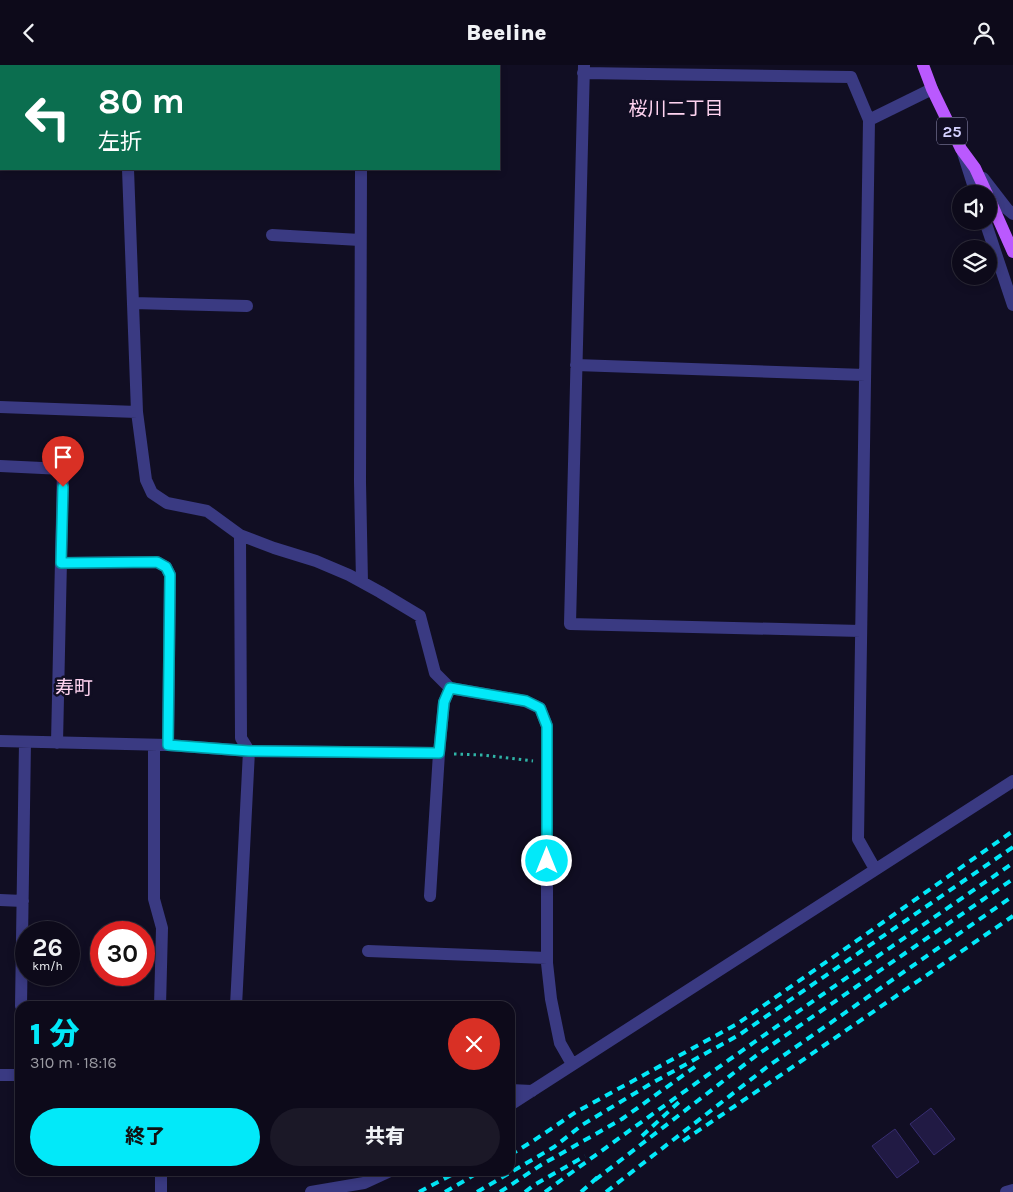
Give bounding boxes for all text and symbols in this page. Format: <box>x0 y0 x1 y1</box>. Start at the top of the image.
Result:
icon: back <box>15 19 43 47</box>
icon: person <box>970 19 998 47</box>
text: Beeline <box>466 20 547 46</box>
text: 80 m <box>98 81 185 122</box>
icon: left <box>15 85 80 150</box>
district label: 桜川二丁目 <box>628 98 724 120</box>
road number: 25 <box>937 117 967 145</box>
text: 左折 <box>98 129 142 155</box>
map controls <box>952 185 997 285</box>
button: sound <box>952 185 997 230</box>
button: layers <box>952 240 997 285</box>
pin <box>42 436 84 487</box>
icon: arrive <box>49 443 77 471</box>
district label: 寿町 <box>55 677 93 699</box>
position arrow <box>520 834 572 886</box>
speed limit sign: 30 <box>90 921 155 986</box>
text: 26 <box>32 933 63 962</box>
text: km/h <box>32 959 63 973</box>
text: 1 分 <box>30 1016 80 1052</box>
button: close <box>448 1018 500 1070</box>
text: 310 m · 18:16 <box>30 1053 117 1072</box>
button: 終了 <box>30 1108 260 1166</box>
button: 共有 <box>270 1108 500 1166</box>

